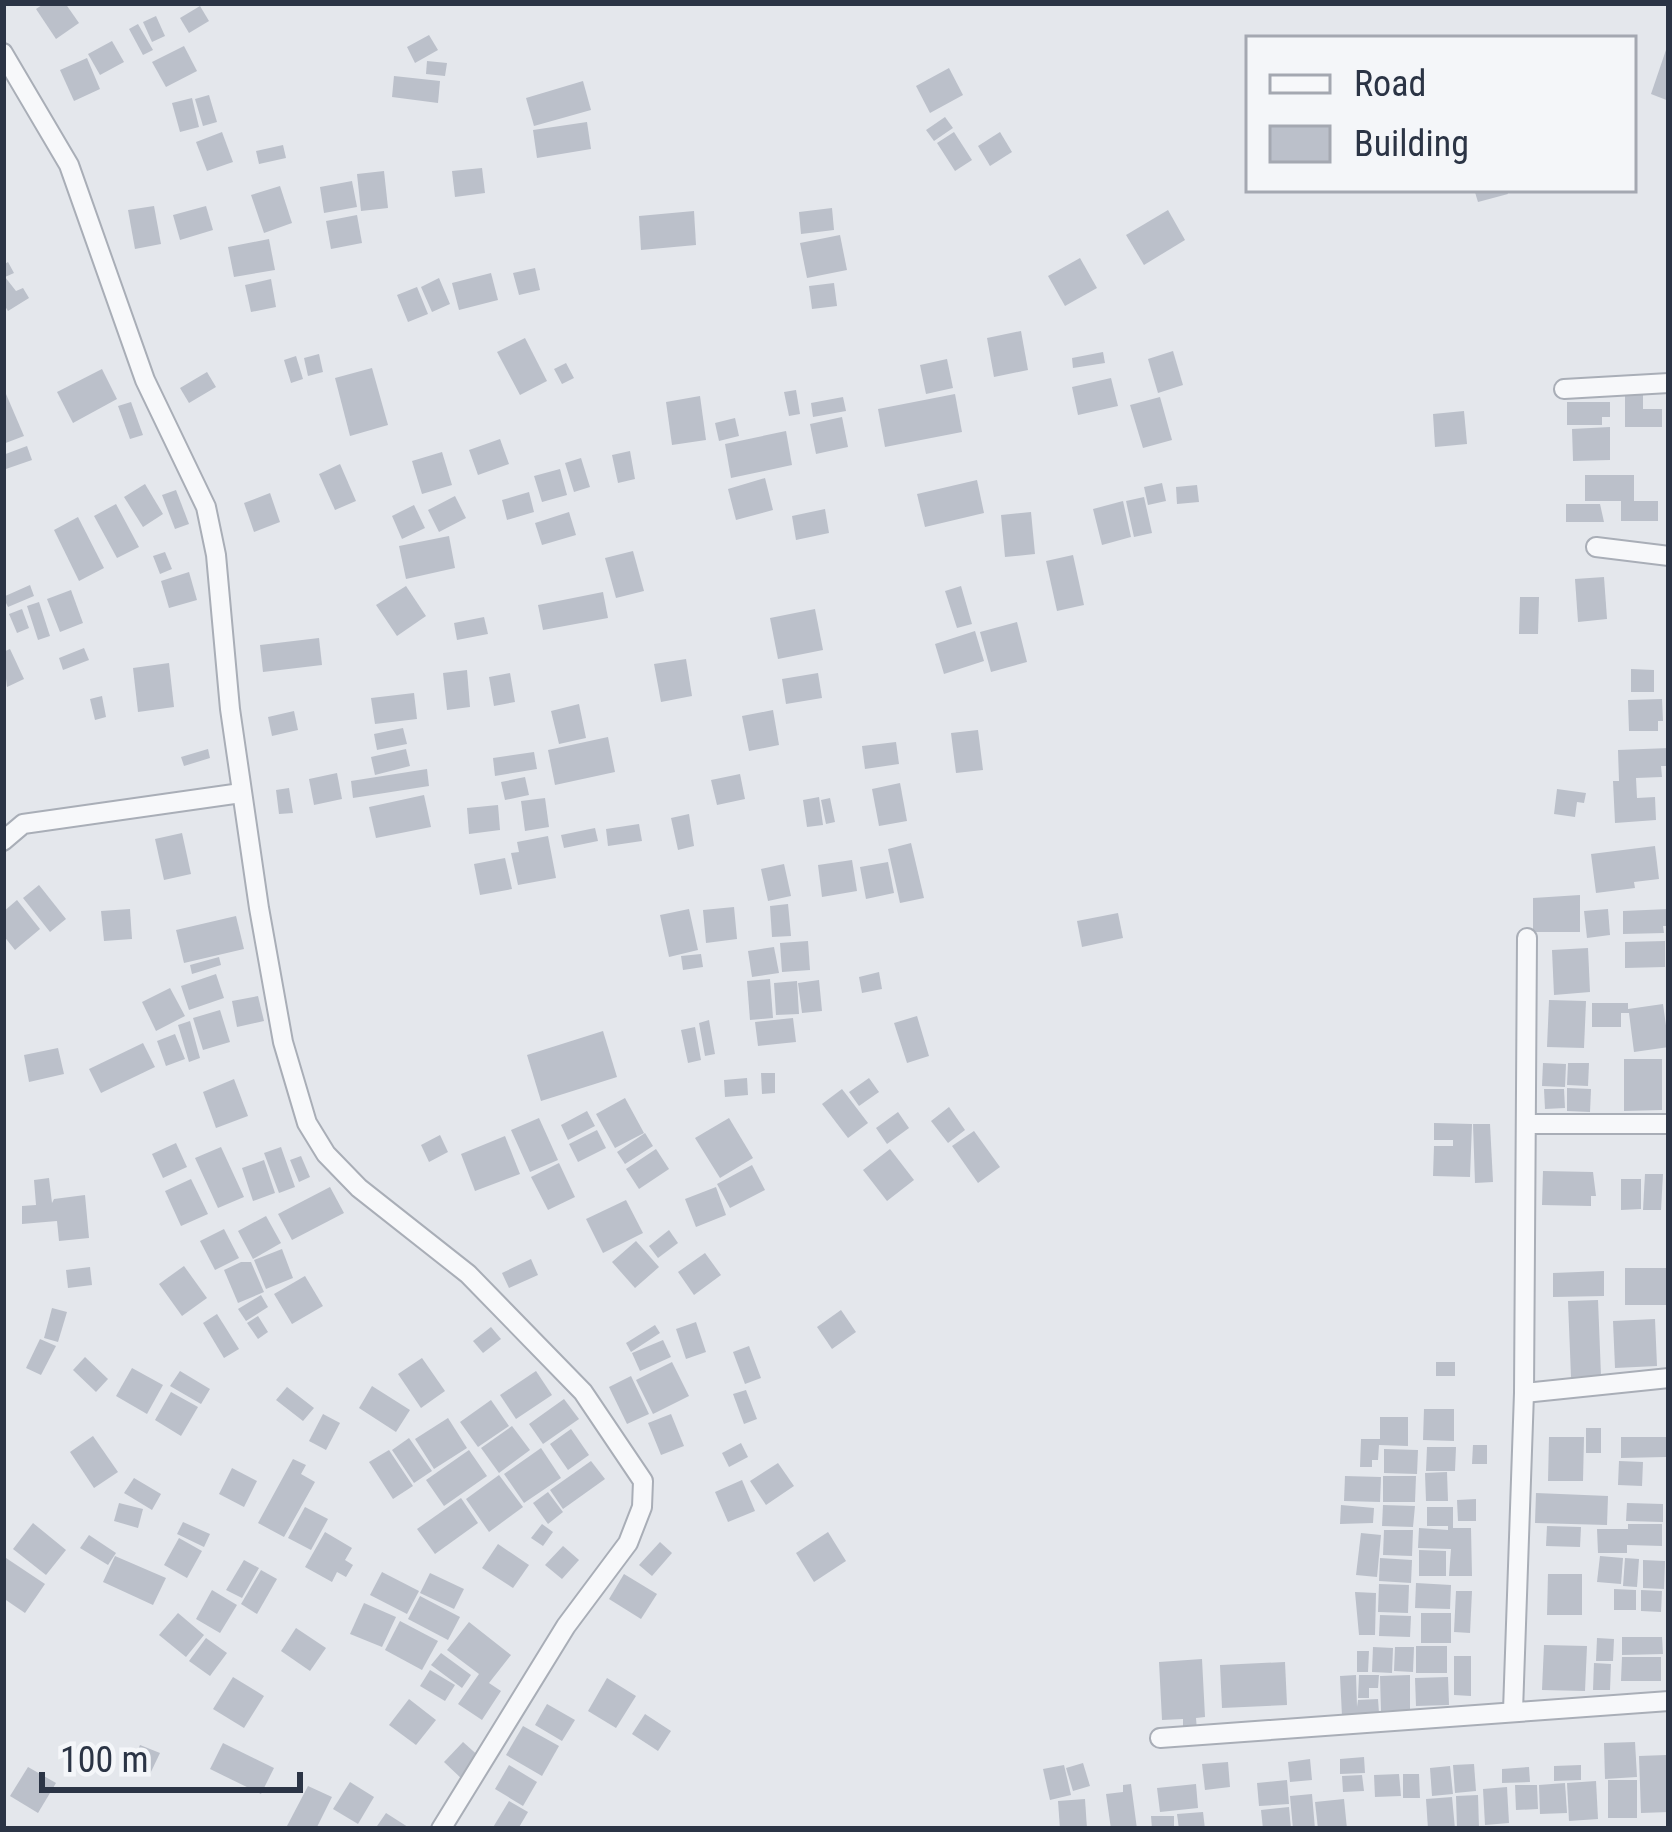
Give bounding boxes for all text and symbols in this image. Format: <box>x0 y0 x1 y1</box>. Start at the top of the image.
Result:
legend <box>1246 36 1636 192</box>
text: Road <box>1354 63 1426 105</box>
text: Building <box>1354 123 1469 165</box>
scale bar <box>42 1718 300 1792</box>
text: 100 m <box>60 1739 149 1781</box>

